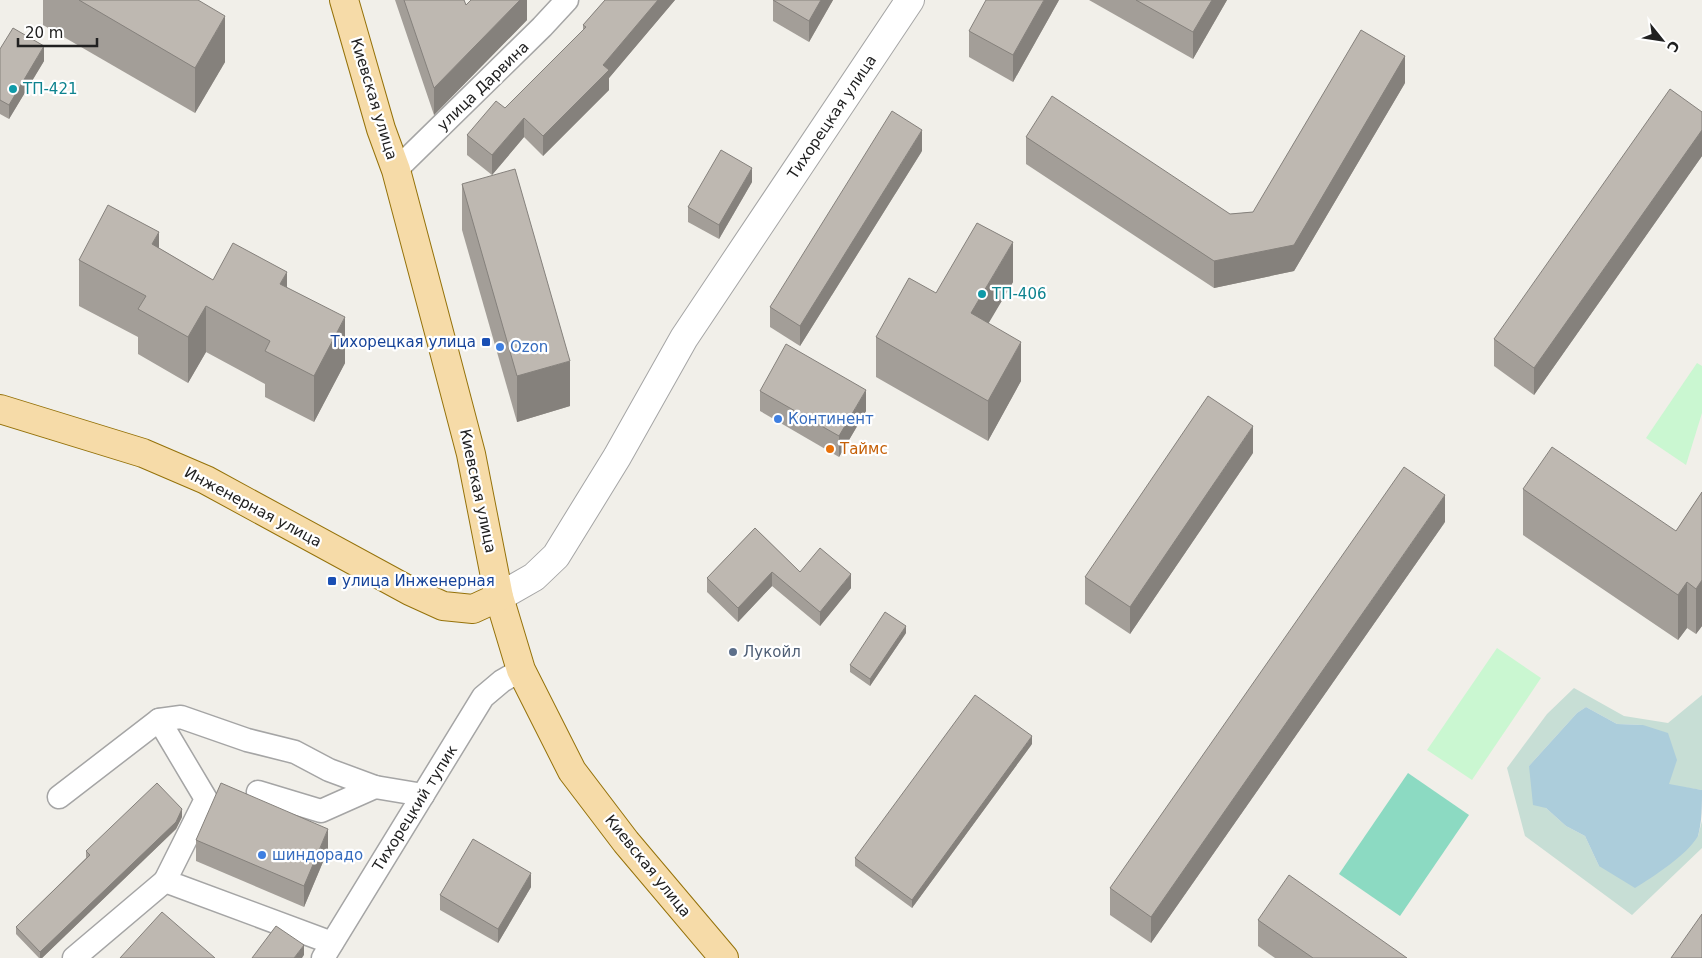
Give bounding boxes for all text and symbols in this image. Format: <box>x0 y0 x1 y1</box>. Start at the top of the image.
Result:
scale bar <box>18 15 96 47</box>
north arrow <box>1637 15 1687 65</box>
text: 20 m <box>25 24 63 42</box>
street label: Киевская улица <box>347 36 401 162</box>
street label: улица Дарвина <box>433 38 533 134</box>
text: С <box>1664 38 1683 55</box>
street label: Тихорецкая улица <box>783 52 880 183</box>
place label: ТП-421 <box>22 80 78 98</box>
marker: ТП-421 <box>7 83 19 95</box>
place label: ТП-406 <box>991 285 1047 303</box>
marker: ТП-406 <box>976 288 988 300</box>
place label: Тихорецкая улица <box>329 333 476 351</box>
marker: Тихорецкая улица <box>480 336 492 348</box>
place label: Ozon <box>510 338 548 356</box>
marker: Ozon <box>494 341 506 353</box>
place label: Континент <box>788 410 874 428</box>
marker: Континент <box>772 413 784 425</box>
street label: Киевская улица <box>456 427 500 555</box>
place label: Таймс <box>839 440 888 458</box>
marker: Таймс <box>824 443 836 455</box>
street label: Инженерная улица <box>181 463 325 551</box>
place label: улица Инженерная <box>342 572 495 590</box>
marker: улица Инженерная <box>326 575 338 587</box>
place label: Лукойл <box>743 643 801 661</box>
marker: Лукойл <box>727 646 739 658</box>
street label: Тихорецкий тупик <box>368 742 461 875</box>
street label: Киевская улица <box>601 811 695 921</box>
place label: шиндорадо <box>272 846 363 864</box>
marker: шиндорадо <box>256 849 268 861</box>

